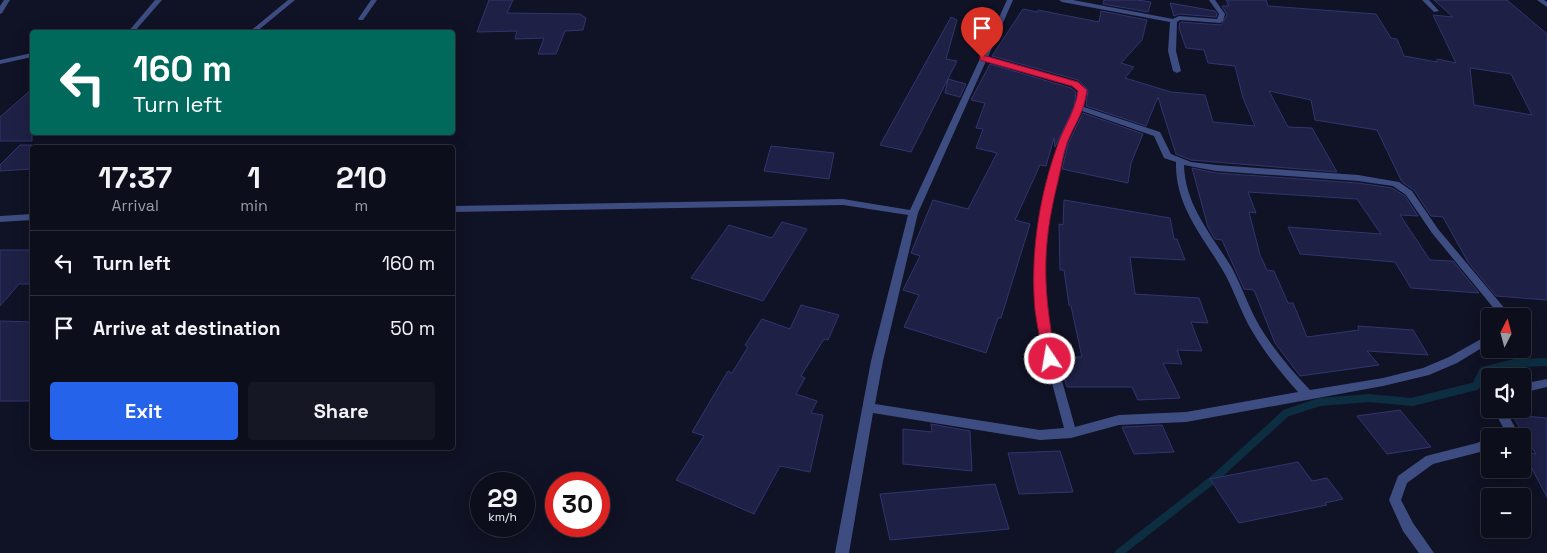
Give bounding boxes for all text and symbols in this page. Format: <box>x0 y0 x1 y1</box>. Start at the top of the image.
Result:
pin <box>961 7 1003 58</box>
icon: arrive <box>968 14 996 42</box>
text: 160 m <box>133 47 232 91</box>
icon: left <box>50 50 115 115</box>
text: Turn left <box>133 90 223 118</box>
text: 17:37 <box>98 158 172 197</box>
text: 1 <box>247 158 261 197</box>
text: 210 <box>336 158 387 197</box>
text: Arrival <box>111 195 159 216</box>
text: min <box>240 195 268 216</box>
text: m <box>355 195 368 216</box>
icon: left <box>50 249 78 277</box>
text: Turn left <box>93 251 171 276</box>
text: 160 m <box>382 251 435 276</box>
north arrow <box>1481 308 1531 358</box>
map controls <box>1481 308 1531 538</box>
icon: arrive <box>50 314 78 342</box>
text: Arrive at destination <box>93 316 281 341</box>
text: 50 m <box>390 316 435 341</box>
position arrow <box>1023 332 1075 384</box>
button: sound <box>1481 368 1531 418</box>
button: Exit <box>50 382 238 440</box>
button: Share <box>248 382 435 440</box>
button: + <box>1481 428 1531 478</box>
speed limit sign: 30 <box>545 472 610 537</box>
text: 29 <box>487 482 518 514</box>
button: − <box>1481 488 1531 538</box>
text: km/h <box>488 509 517 525</box>

